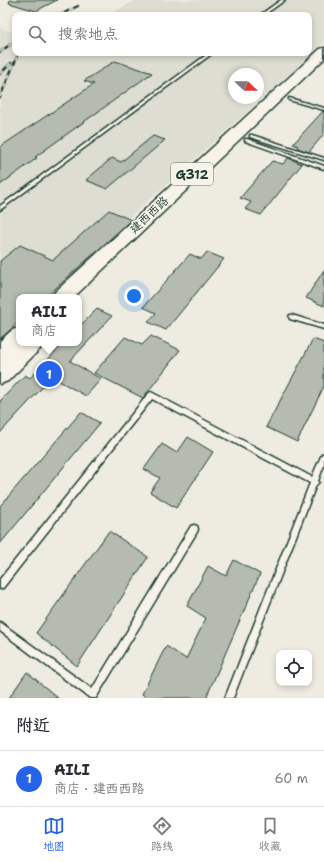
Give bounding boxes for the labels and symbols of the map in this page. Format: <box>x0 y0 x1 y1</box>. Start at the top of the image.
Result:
north arrow <box>228 68 264 104</box>
road number: G312 <box>171 163 213 185</box>
street label: 建西西路 <box>126 193 172 237</box>
your location <box>124 286 144 306</box>
pin: 1 <box>36 359 62 389</box>

